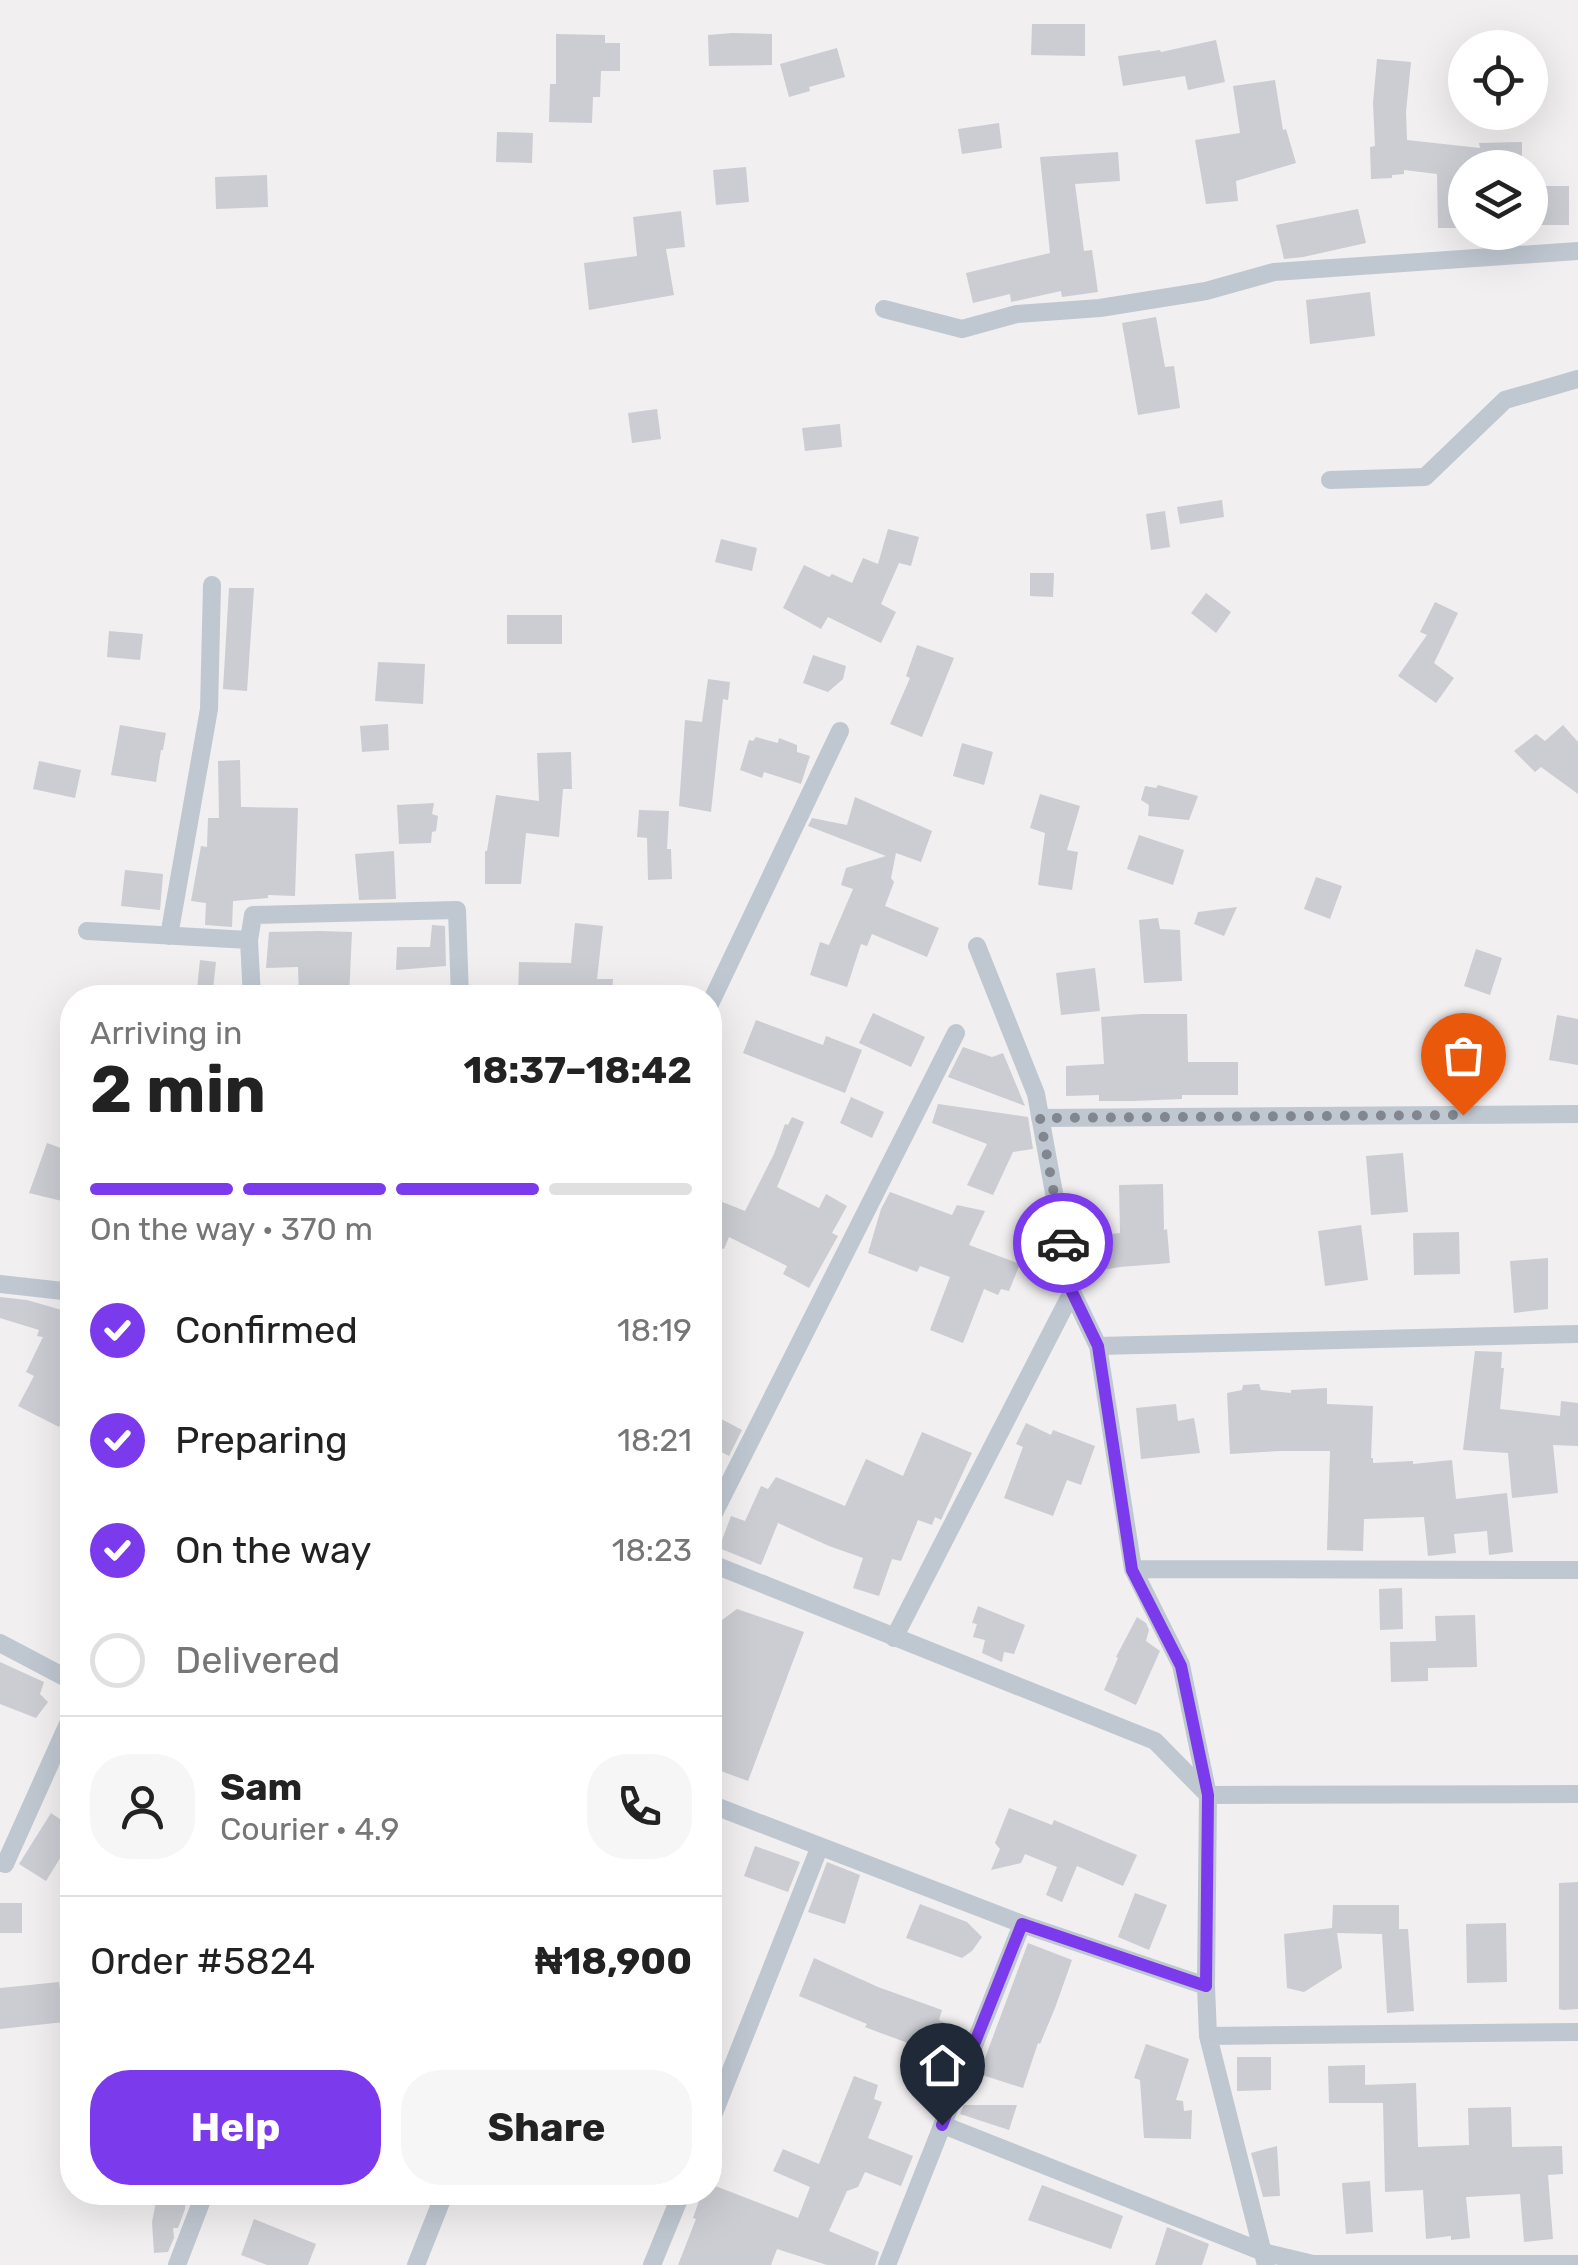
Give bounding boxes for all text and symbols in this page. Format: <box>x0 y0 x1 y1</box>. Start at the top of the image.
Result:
map controls <box>1448 30 1548 250</box>
button: locate <box>1448 30 1548 130</box>
button: layers <box>1448 150 1548 250</box>
pin <box>1421 1013 1506 1116</box>
text: Arriving in <box>90 1014 242 1052</box>
icon: bag <box>1436 1028 1491 1083</box>
text: 18:37–18:42 <box>464 1047 692 1093</box>
text: 2 min <box>90 1051 266 1128</box>
courier <box>1013 1193 1113 1293</box>
text: On the way · 370 m <box>90 1210 373 1248</box>
icon: car <box>1036 1216 1091 1271</box>
icon: check <box>90 1303 145 1358</box>
text: Confirmed <box>175 1307 358 1353</box>
text: 18:19 <box>617 1311 692 1349</box>
icon: check <box>90 1413 145 1468</box>
text: Preparing <box>175 1417 348 1463</box>
text: 18:21 <box>617 1421 692 1459</box>
icon: check <box>90 1523 145 1578</box>
text: On the way <box>175 1527 371 1573</box>
text: 18:23 <box>612 1531 692 1569</box>
text: Delivered <box>175 1637 340 1683</box>
button: person <box>90 1754 195 1859</box>
button: phone <box>587 1754 692 1859</box>
text: Sam <box>220 1764 302 1810</box>
text: Courier · 4.9 <box>220 1810 399 1848</box>
text: Order #5824 <box>90 1938 315 1984</box>
text: ₦18,900 <box>535 1938 692 1984</box>
pin <box>900 2023 985 2126</box>
icon: home <box>915 2038 970 2093</box>
button: Help <box>90 2070 381 2185</box>
button: Share <box>401 2070 692 2185</box>

